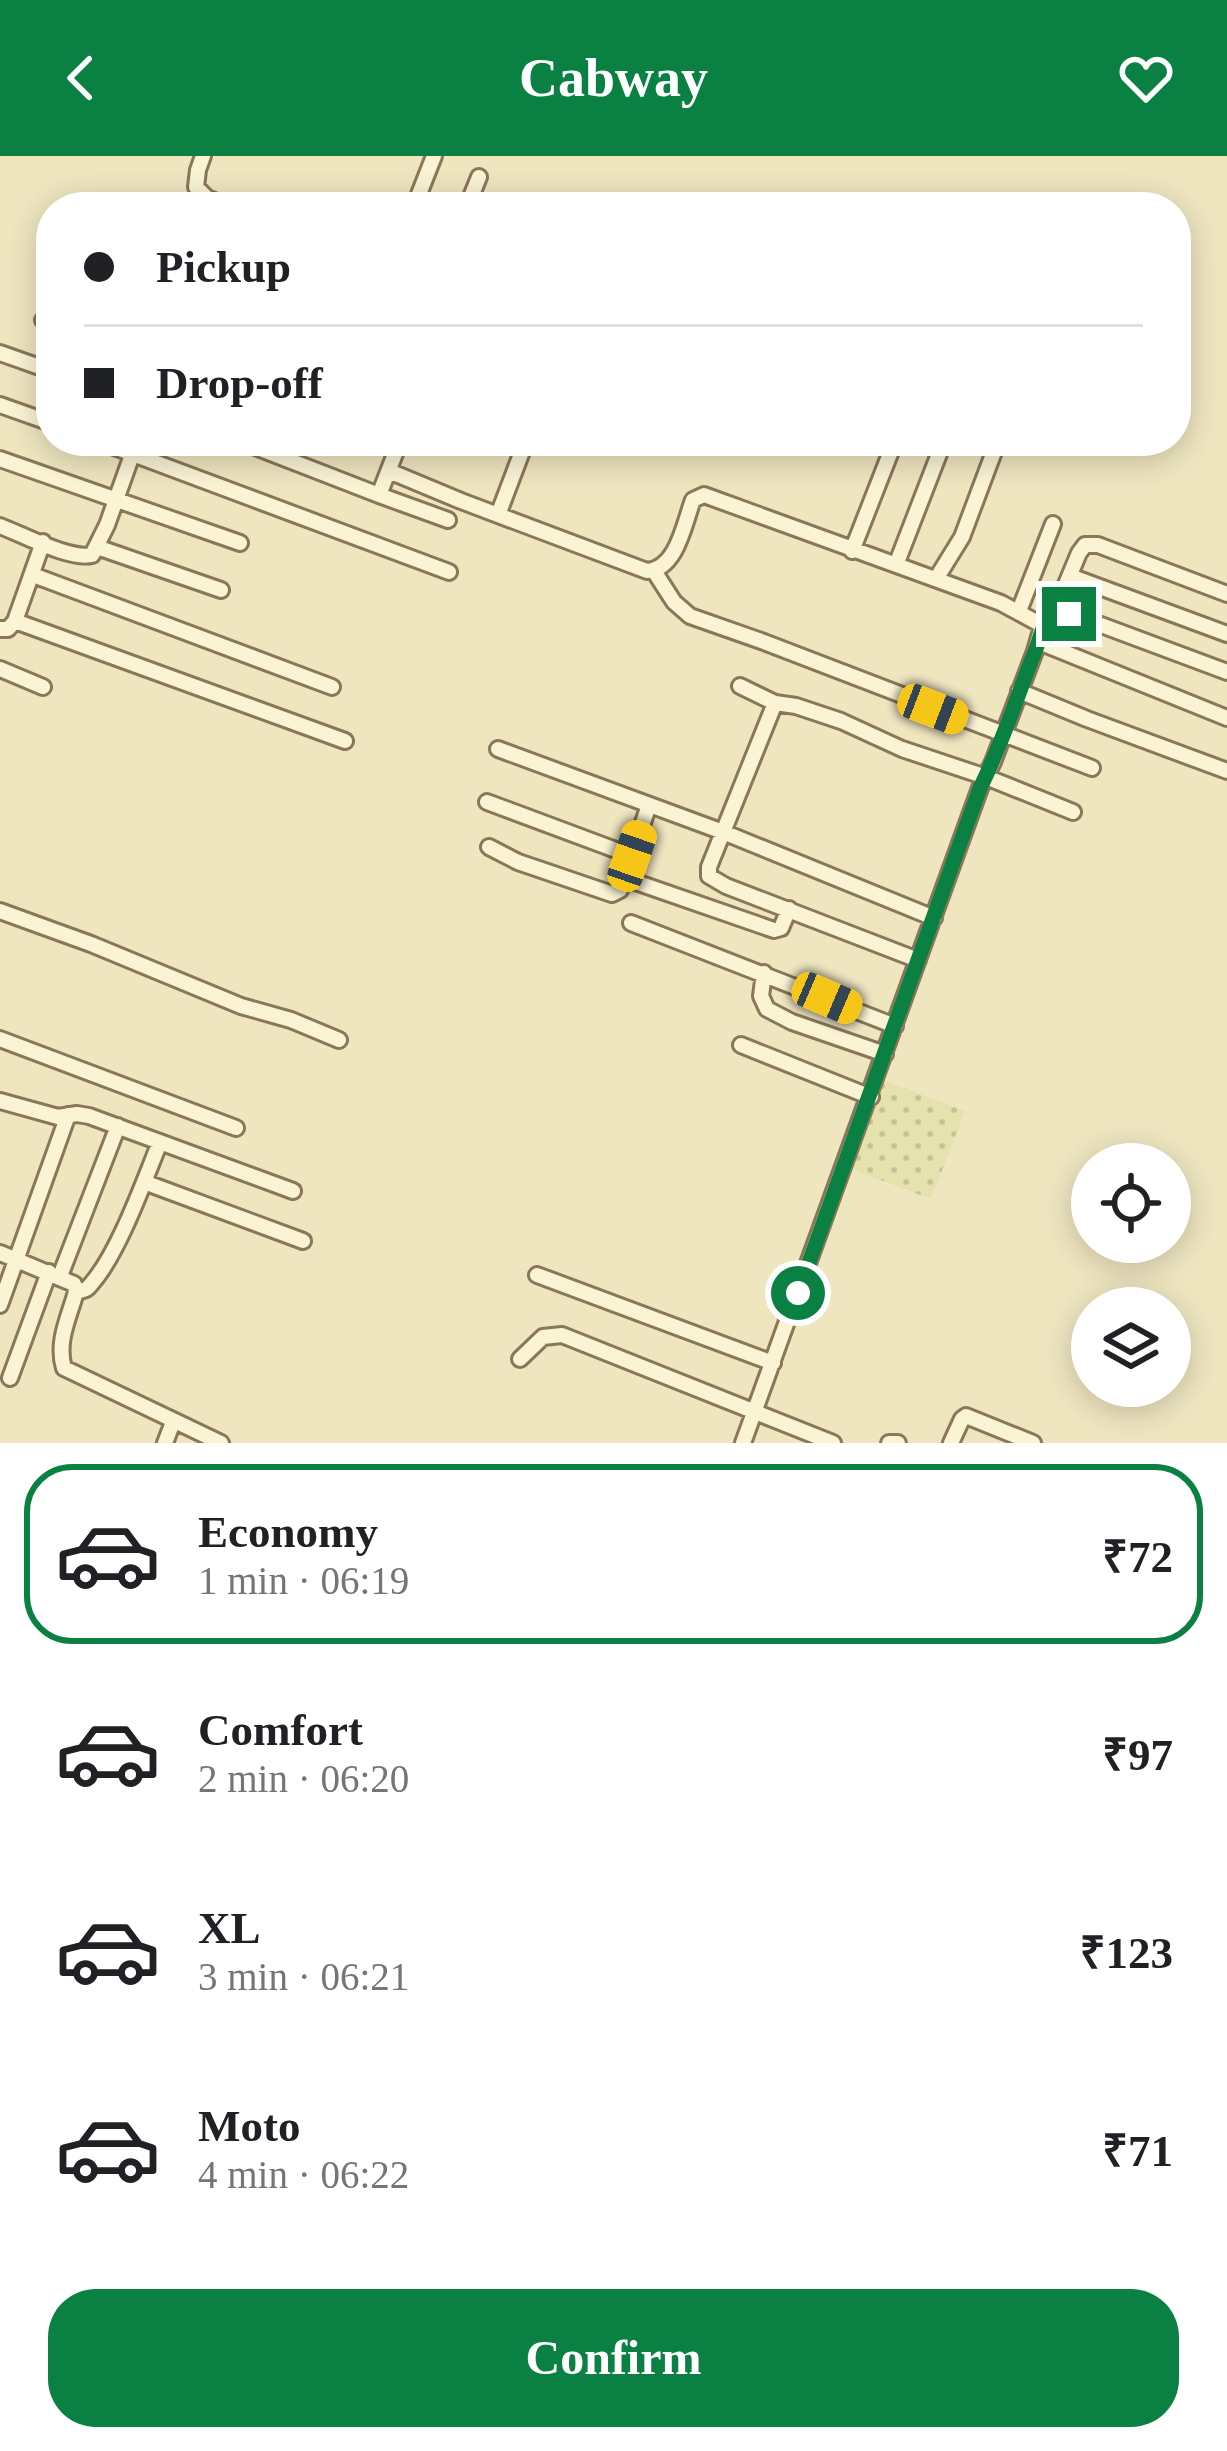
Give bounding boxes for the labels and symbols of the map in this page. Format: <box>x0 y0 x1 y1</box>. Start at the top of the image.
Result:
route end <box>1042 587 1096 641</box>
car <box>893 679 973 739</box>
car <box>603 816 661 896</box>
car <box>787 967 867 1029</box>
route start <box>771 1266 825 1320</box>

